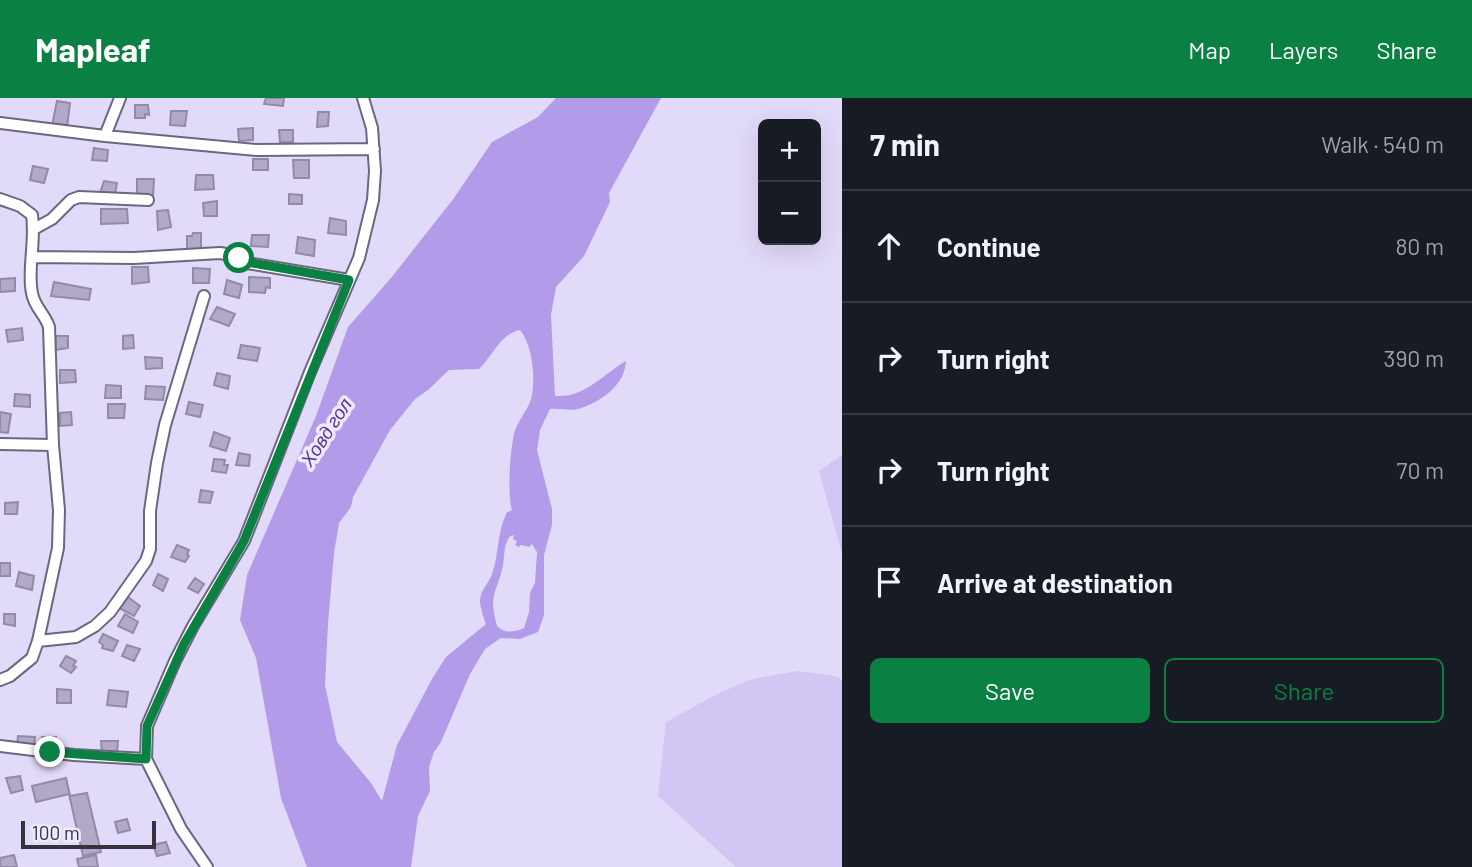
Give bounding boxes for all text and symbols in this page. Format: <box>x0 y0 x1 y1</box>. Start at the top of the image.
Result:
text: Mapleaf <box>35 29 151 69</box>
text: Map <box>1188 35 1231 64</box>
text: Layers <box>1269 35 1338 64</box>
text: Share <box>1376 35 1437 64</box>
map controls <box>758 119 821 245</box>
button: + <box>758 119 821 182</box>
text: 7 min <box>870 126 940 162</box>
text: Walk · 540 m <box>1321 130 1444 158</box>
button: − <box>758 182 821 245</box>
icon: ahead <box>870 227 908 265</box>
text: Continue <box>937 231 1041 262</box>
text: 80 m <box>1395 232 1444 260</box>
route start <box>223 242 254 273</box>
icon: right <box>870 339 908 377</box>
text: Turn right <box>937 343 1050 374</box>
text: 390 m <box>1384 344 1444 372</box>
water label: Ховд гол <box>295 393 356 471</box>
icon: right <box>870 451 908 489</box>
text: Turn right <box>937 455 1050 486</box>
text: 70 m <box>1397 456 1444 484</box>
icon: arrive <box>870 563 908 601</box>
text: Arrive at destination <box>937 567 1173 598</box>
button: Save <box>870 658 1150 723</box>
button: Share <box>1164 658 1444 723</box>
route end <box>34 736 65 767</box>
scale bar <box>21 818 156 850</box>
text: 100 m <box>32 821 80 844</box>

